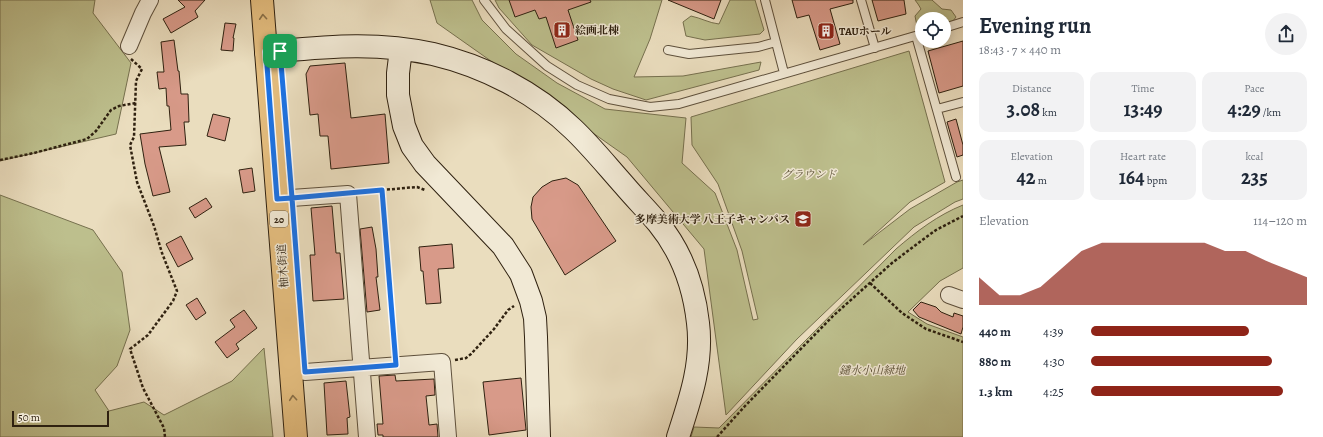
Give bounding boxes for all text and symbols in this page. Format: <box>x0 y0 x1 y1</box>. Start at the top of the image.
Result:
text: Evening run <box>979 11 1091 41</box>
map controls <box>915 12 951 48</box>
button: locate <box>915 12 951 48</box>
button: share <box>1265 13 1307 55</box>
one-way arrow <box>259 14 268 20</box>
building icon: 絵画北棟 <box>552 20 572 40</box>
building icon: TAUホール <box>816 21 836 41</box>
place label: 絵画北棟 <box>575 23 619 38</box>
place label: TAUホール <box>839 24 892 39</box>
pin <box>263 34 297 68</box>
icon: arrive <box>269 40 291 62</box>
text: 18:43 · 7 × 440 m <box>979 41 1061 58</box>
text: Distance <box>1012 81 1051 96</box>
text: Time <box>1132 81 1154 96</box>
text: Pace <box>1244 81 1265 96</box>
text: 3.08 <box>1006 96 1040 123</box>
text: 13:49 <box>1123 96 1163 123</box>
text: 4:29 <box>1228 96 1261 123</box>
text: km <box>1040 105 1057 120</box>
text: /km <box>1261 105 1281 120</box>
text: Elevation <box>1011 149 1053 164</box>
text: Heart rate <box>1120 149 1166 164</box>
text: kcal <box>1246 149 1263 164</box>
text: 42 <box>1016 164 1036 191</box>
text: 164 <box>1119 164 1145 191</box>
text: 235 <box>1241 164 1268 191</box>
park label: グラウンド <box>782 167 837 182</box>
text: m <box>1036 173 1047 188</box>
text: bpm <box>1145 173 1167 188</box>
school or university icon: 多摩美術大学 八王子キャンパス <box>793 209 813 229</box>
road number: 20 <box>270 211 288 227</box>
place label: 多摩美術大学 八王子キャンパス <box>635 212 790 227</box>
text: Elevation <box>979 212 1029 229</box>
text: 114–120 m <box>1253 212 1307 229</box>
street label: 柚木街道 <box>274 244 292 288</box>
text: 440 m <box>979 323 1011 340</box>
text: 4:39 <box>1043 323 1063 340</box>
text: 880 m <box>979 353 1011 370</box>
text: 4:30 <box>1043 353 1064 370</box>
park label: 鑓水小山緑地 <box>839 363 906 378</box>
text: 1.3 km <box>979 383 1013 400</box>
text: 4:25 <box>1043 383 1064 400</box>
one-way arrow <box>289 395 298 401</box>
scale bar <box>12 409 109 428</box>
text: 50 m <box>18 410 40 425</box>

